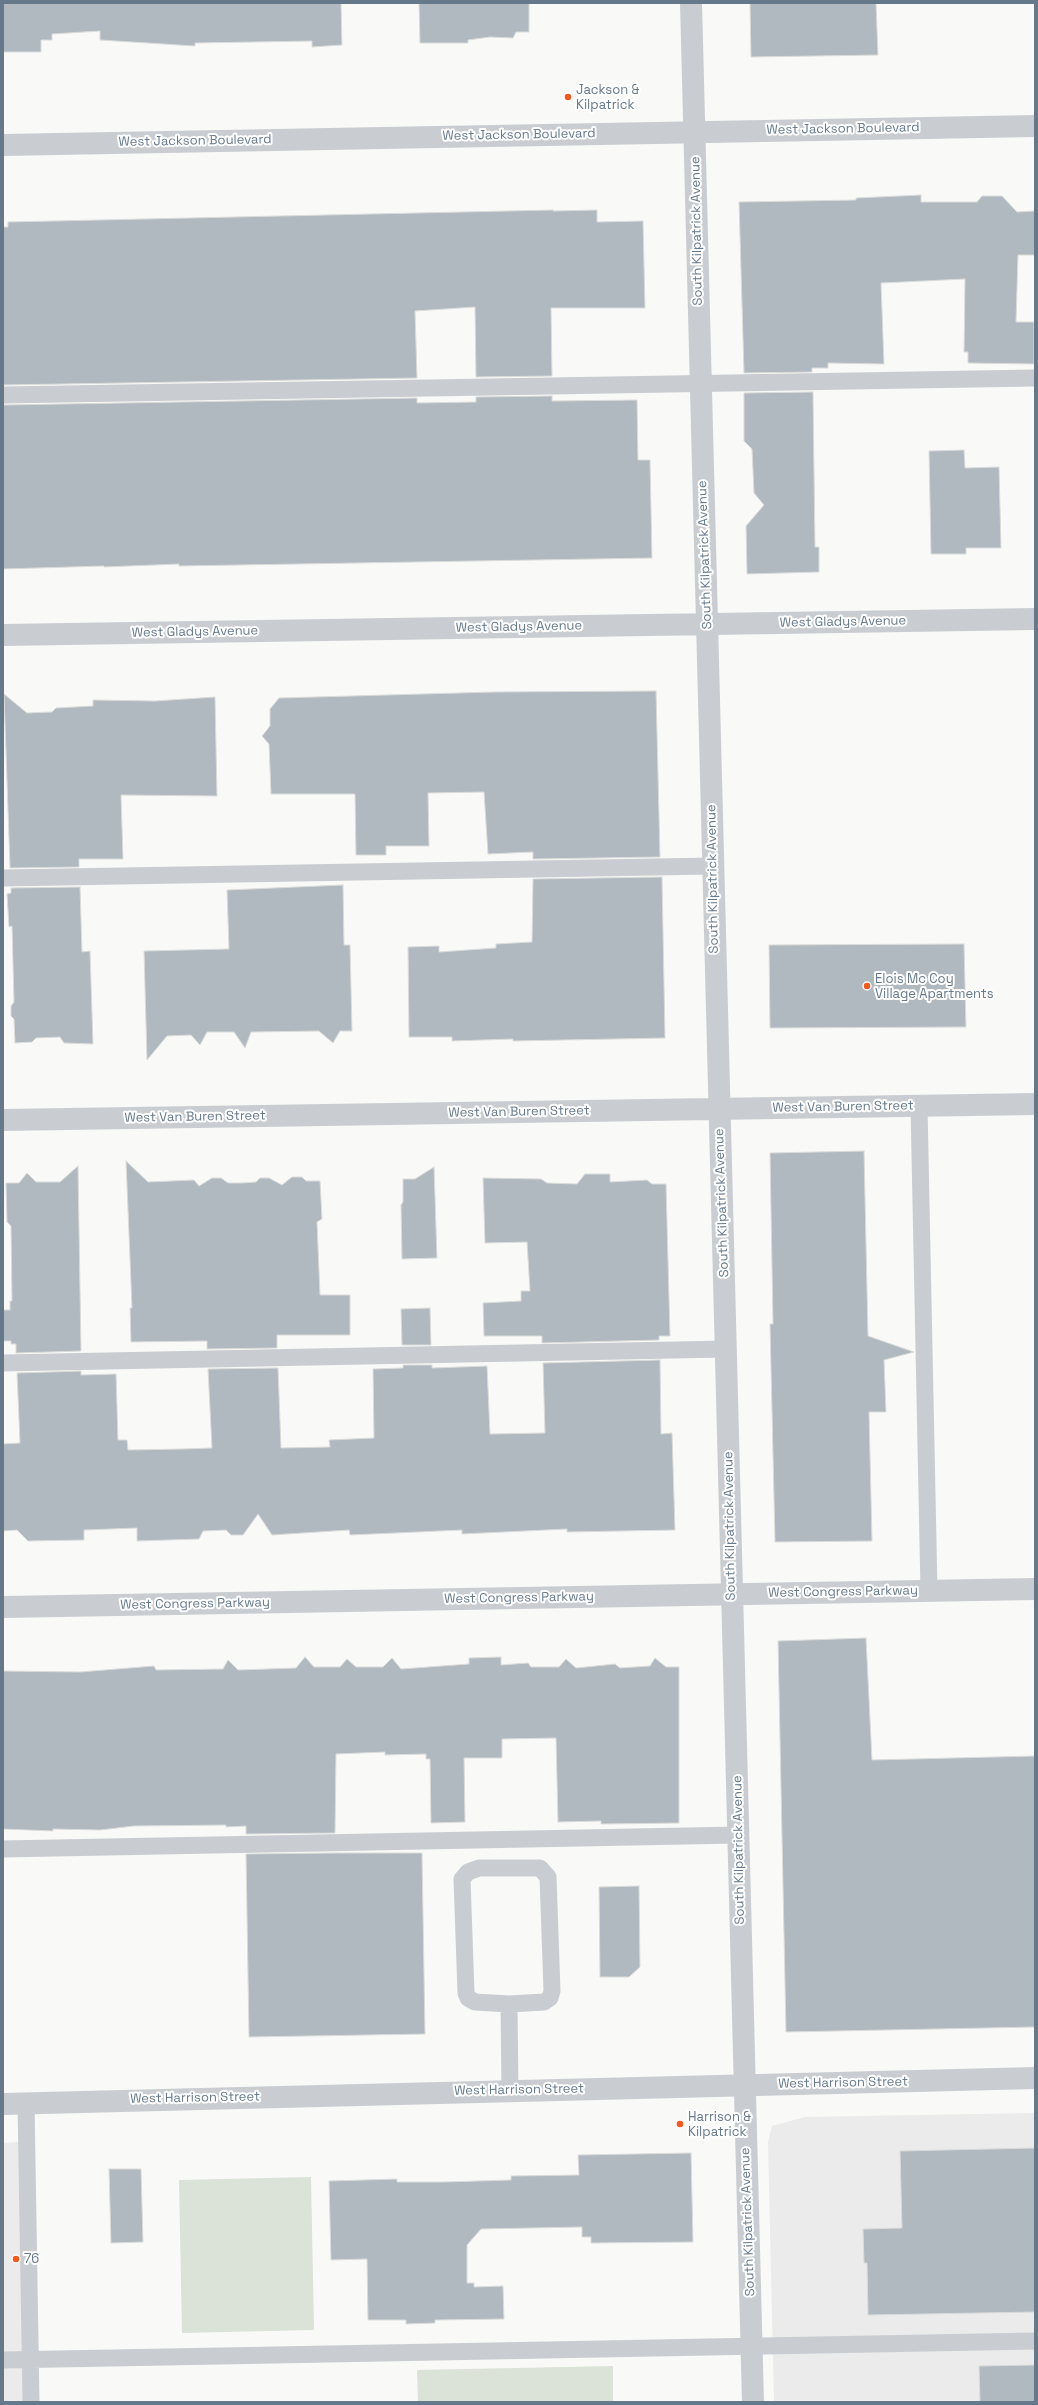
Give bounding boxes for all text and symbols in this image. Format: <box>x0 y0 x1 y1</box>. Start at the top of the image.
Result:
place label: Jackson & Kilpatrick <box>576 82 639 113</box>
marker: Jackson & Kilpatrick <box>563 92 573 102</box>
street label: West Jackson Boulevard <box>766 120 920 138</box>
street label: West Jackson Boulevard <box>442 126 596 144</box>
street label: West Jackson Boulevard <box>118 132 272 150</box>
street label: South Kilpatrick Avenue <box>688 156 706 306</box>
street label: South Kilpatrick Avenue <box>695 480 715 630</box>
street label: West Gladys Avenue <box>780 613 906 631</box>
street label: West Gladys Avenue <box>456 618 582 636</box>
street label: West Gladys Avenue <box>132 623 258 641</box>
street label: South Kilpatrick Avenue <box>704 804 722 954</box>
place label: Elois Mc Coy Village Apartments <box>875 971 994 1002</box>
marker: Elois Mc Coy Village Apartments <box>862 981 872 991</box>
street label: West Van Buren Street <box>772 1098 914 1116</box>
street label: West Van Buren Street <box>448 1103 590 1121</box>
street label: West Van Buren Street <box>124 1108 266 1126</box>
street label: South Kilpatrick Avenue <box>712 1128 732 1278</box>
street label: South Kilpatrick Avenue <box>721 1451 739 1601</box>
street label: West Congress Parkway <box>768 1583 918 1601</box>
street label: West Congress Parkway <box>444 1589 594 1607</box>
street label: West Congress Parkway <box>120 1595 270 1613</box>
street label: South Kilpatrick Avenue <box>730 1775 748 1925</box>
street label: West Harrison Street <box>778 2074 908 2092</box>
street label: West Harrison Street <box>454 2081 584 2099</box>
street label: West Harrison Street <box>130 2089 260 2107</box>
place label: Harrison & Kilpatrick <box>688 2109 751 2140</box>
marker: Harrison & Kilpatrick <box>675 2119 685 2129</box>
street label: South Kilpatrick Avenue <box>738 2147 758 2297</box>
place label: 76 <box>24 2251 39 2267</box>
marker: 76 <box>11 2254 21 2264</box>

